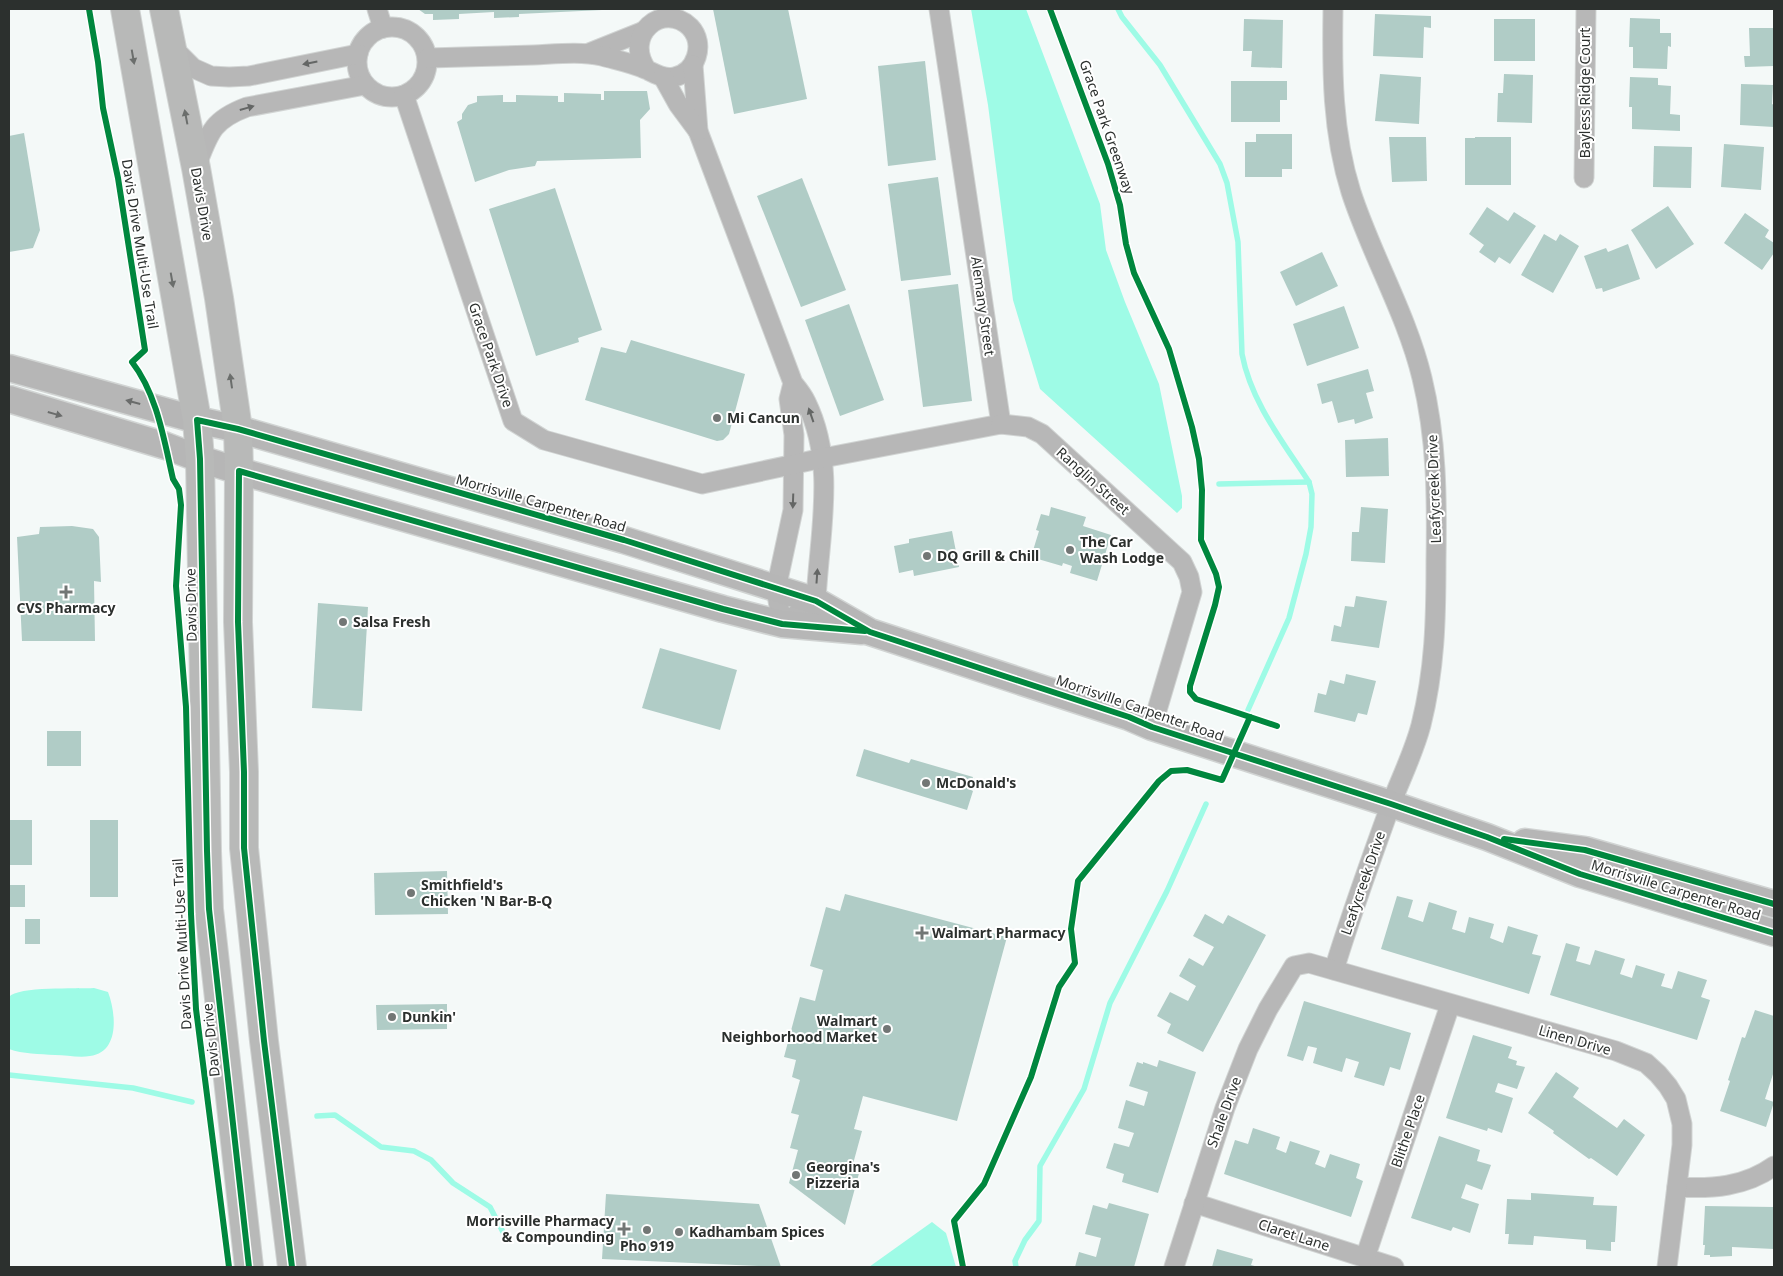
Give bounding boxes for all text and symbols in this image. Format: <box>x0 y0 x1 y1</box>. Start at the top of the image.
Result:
street label: Bayless Ridge Court <box>1575 28 1594 158</box>
one-way arrow <box>130 49 138 65</box>
street label: Grace Park Greenway <box>1076 57 1140 197</box>
one-way arrow <box>302 60 318 68</box>
one-way arrow <box>240 103 255 111</box>
one-way arrow <box>181 109 189 125</box>
street label: Davis Drive Multi-Use Trail <box>118 158 163 330</box>
street label: Davis Drive <box>187 166 218 242</box>
street label: Alemany Street <box>967 255 1000 357</box>
one-way arrow <box>169 273 177 289</box>
street label: Grace Park Drive <box>465 300 518 410</box>
one-way arrow <box>227 372 235 388</box>
one-way arrow <box>126 397 141 405</box>
place label: Mi Cancun <box>727 408 800 427</box>
one-way arrow <box>807 408 814 423</box>
one-way arrow <box>48 410 63 418</box>
marker: Mi Cancun <box>711 412 723 424</box>
street label: Leafycreek Drive <box>1422 434 1445 544</box>
street label: Ranglin Street <box>1053 443 1134 519</box>
street label: Morrisville Carpenter Road <box>454 469 628 536</box>
one-way arrow <box>789 493 797 509</box>
place label: The Car Wash Lodge <box>1080 532 1164 567</box>
marker: The Car Wash Lodge <box>1064 544 1076 556</box>
place label: DQ Grill & Chill <box>937 546 1039 565</box>
marker: DQ Grill & Chill <box>921 550 933 562</box>
street label: Davis Drive <box>180 568 201 642</box>
one-way arrow <box>814 568 822 584</box>
marker: CVS Pharmacy <box>60 586 72 598</box>
place label: CVS Pharmacy <box>16 598 116 617</box>
place label: Salsa Fresh <box>353 612 430 631</box>
marker: Salsa Fresh <box>337 616 349 628</box>
street label: Morrisville Carpenter Road <box>1054 670 1227 745</box>
place label: McDonald's <box>936 773 1016 792</box>
marker: McDonald's <box>920 777 932 789</box>
street label: Leafycreek Drive <box>1336 828 1389 937</box>
street label: Morrisville Carpenter Road <box>1589 855 1763 924</box>
street label: Davis Drive Multi-Use Trail <box>168 858 195 1030</box>
place label: Smithfield's Chicken 'N Bar-B-Q <box>421 875 552 910</box>
marker: Smithfield's Chicken 'N Bar-B-Q <box>405 887 417 899</box>
place label: Walmart Pharmacy <box>932 923 1066 942</box>
marker: Walmart Pharmacy <box>916 927 928 939</box>
street label: Davis Drive <box>197 1002 224 1078</box>
place label: Dunkin' <box>402 1007 456 1026</box>
marker: Dunkin' <box>386 1011 398 1023</box>
place label: Walmart Neighborhood Market <box>721 1011 877 1046</box>
street label: Linen Drive <box>1537 1020 1614 1059</box>
marker: Walmart Neighborhood Market <box>881 1023 893 1035</box>
street label: Shale Drive <box>1202 1074 1245 1150</box>
street label: Blithe Place <box>1386 1092 1429 1170</box>
place label: Georgina's Pizzeria <box>806 1157 880 1192</box>
marker: Georgina's Pizzeria <box>790 1169 802 1181</box>
place label: Morrisville Pharmacy & Compounding <box>466 1211 614 1246</box>
street label: Claret Lane <box>1256 1214 1332 1255</box>
place label: Kadhambam Spices <box>689 1222 825 1241</box>
marker: Morrisville Pharmacy & Compounding <box>618 1223 630 1235</box>
marker: Pho 919 <box>641 1224 653 1236</box>
marker: Kadhambam Spices <box>673 1226 685 1238</box>
place label: Pho 919 <box>620 1236 674 1255</box>

